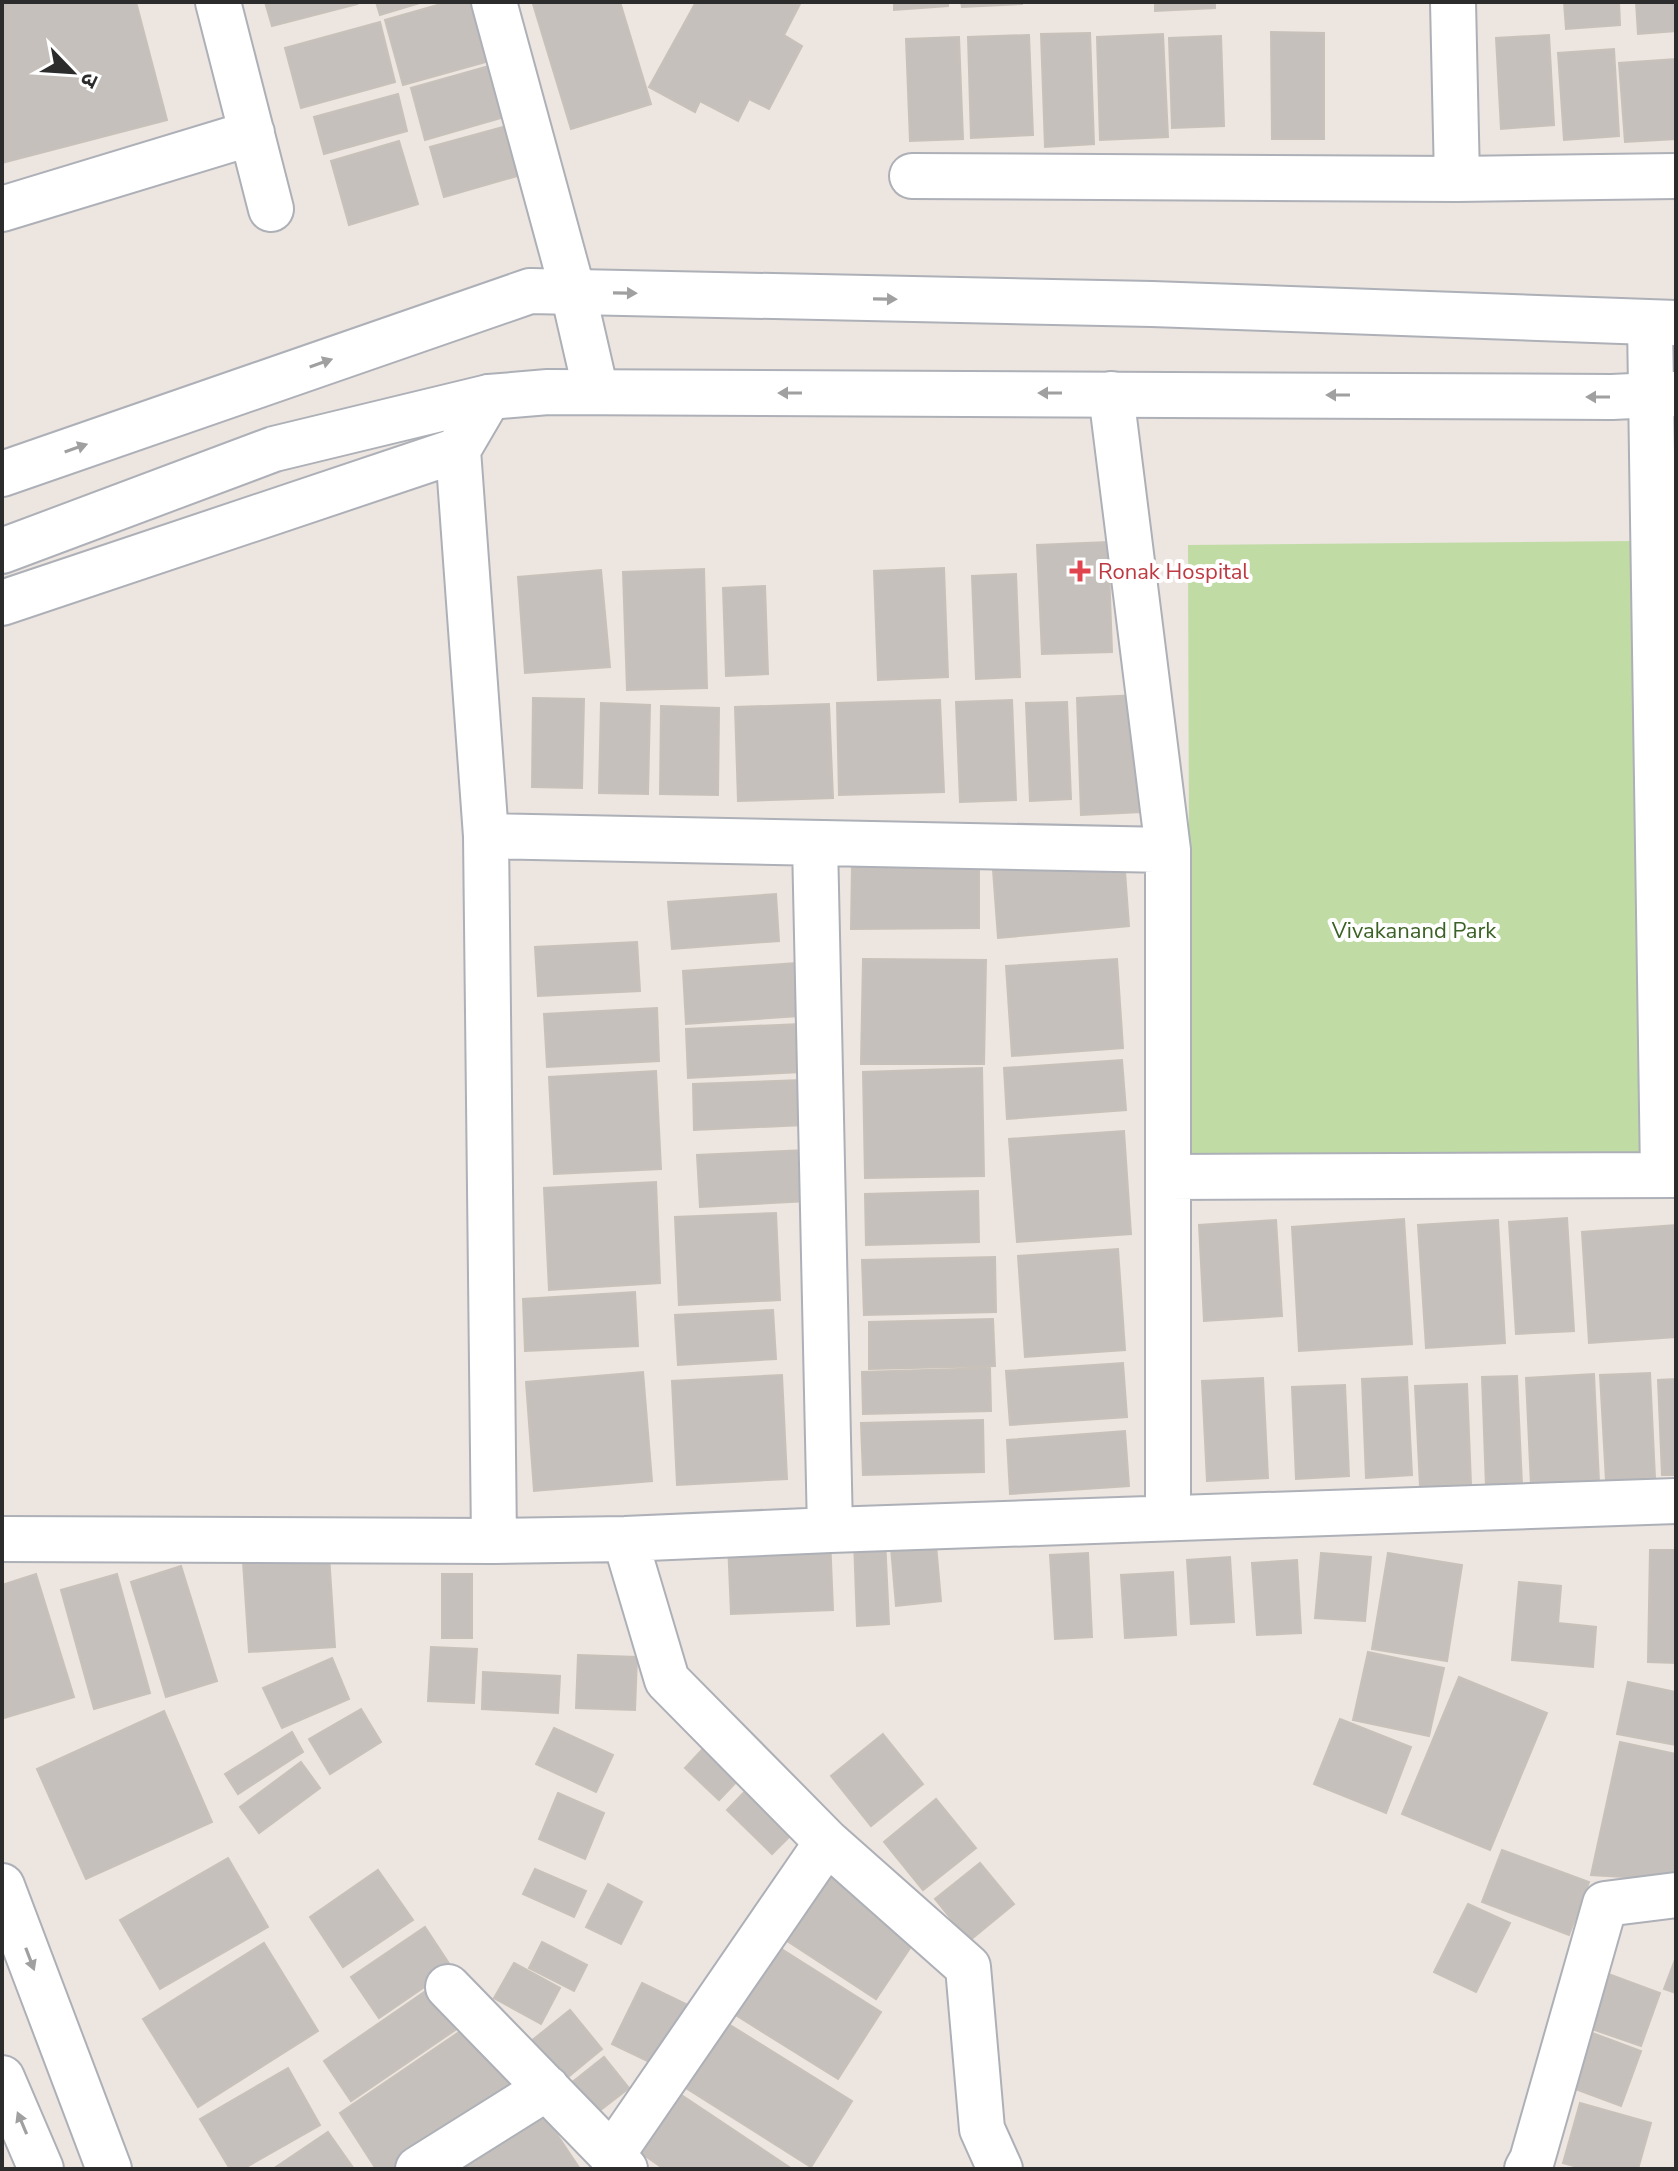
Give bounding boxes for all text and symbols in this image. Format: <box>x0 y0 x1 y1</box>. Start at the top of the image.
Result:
north arrow <box>32 32 112 112</box>
text: उ <box>72 68 106 93</box>
one-way arrow <box>613 287 638 300</box>
one-way arrow <box>873 293 898 305</box>
one-way arrow <box>310 356 334 369</box>
one-way arrow <box>777 387 802 399</box>
one-way arrow <box>1037 387 1062 399</box>
one-way arrow <box>1325 389 1350 401</box>
one-way arrow <box>1585 391 1610 403</box>
one-way arrow <box>64 441 88 454</box>
place label: Ronak Hospital <box>1098 557 1249 587</box>
marker: Ronak Hospital <box>1069 560 1091 582</box>
park label: Vivakanand Park <box>1331 916 1497 946</box>
one-way arrow <box>24 1947 37 1971</box>
one-way arrow <box>15 2111 28 2135</box>

